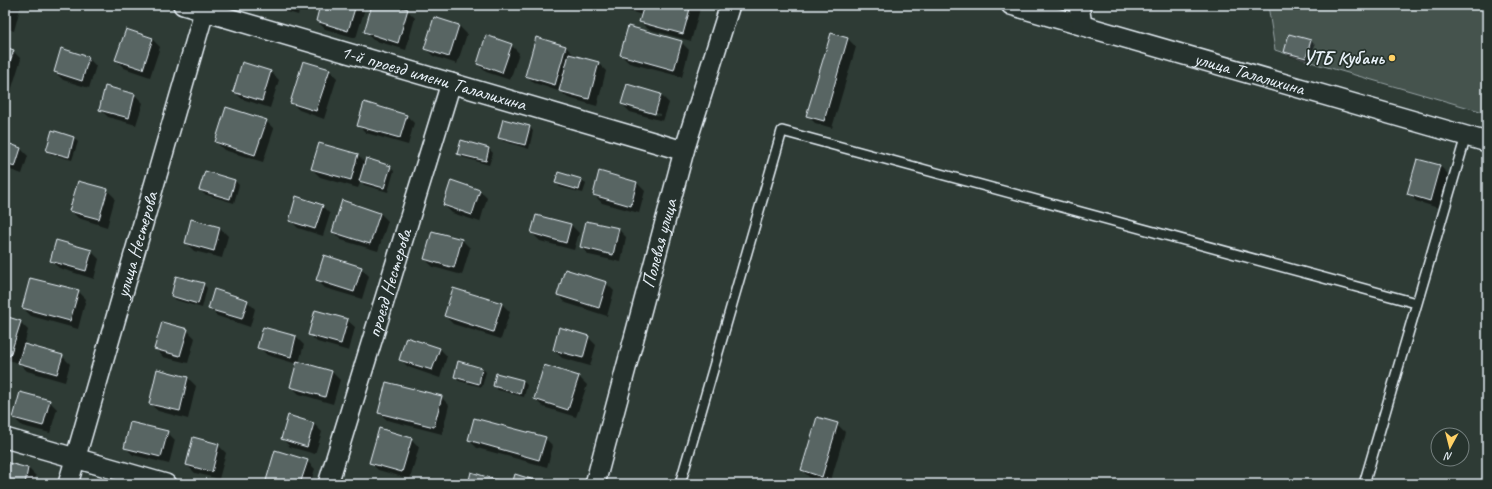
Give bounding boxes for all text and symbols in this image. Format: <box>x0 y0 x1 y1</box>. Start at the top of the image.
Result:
street label: 1-й проезд имени Талалихина <box>338 40 531 117</box>
street label: улица Талалихина <box>1191 46 1308 101</box>
place label: УТБ Кубань <box>1303 46 1385 70</box>
marker: УТБ Кубань <box>1387 53 1397 63</box>
street label: улица Нестерова <box>110 187 164 301</box>
street label: Полевая улица <box>636 195 683 291</box>
street label: проезд Нестерова <box>362 224 418 340</box>
north arrow <box>1430 427 1470 467</box>
text: N <box>1442 449 1453 464</box>

